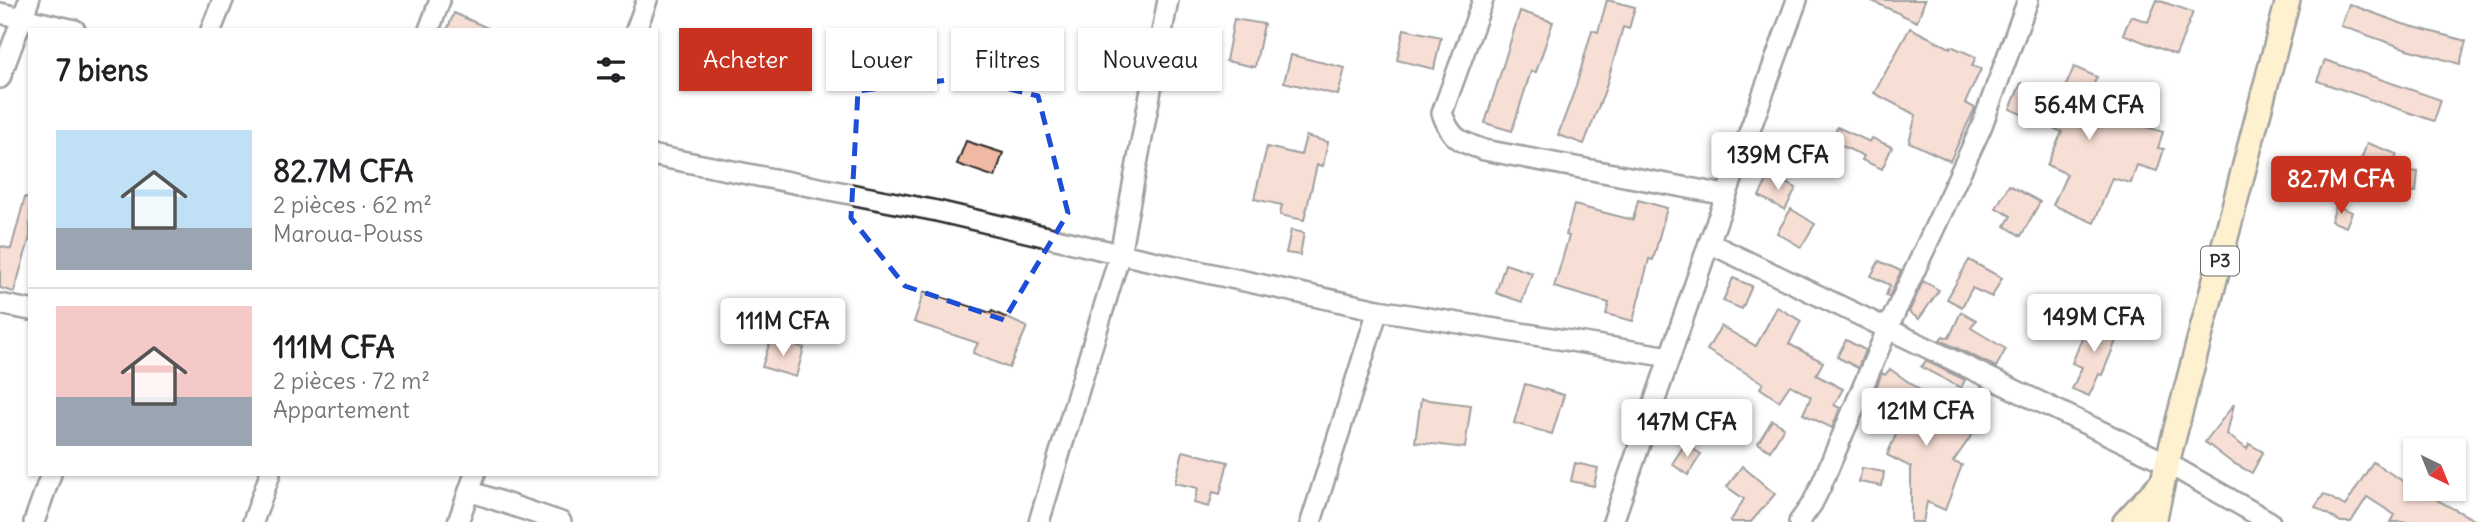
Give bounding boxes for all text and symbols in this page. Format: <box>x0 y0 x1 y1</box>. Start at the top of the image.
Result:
chip: Acheter <box>679 28 812 91</box>
chip: Louer <box>826 28 937 91</box>
chip: Filtres <box>951 28 1064 91</box>
chip: Nouveau <box>1078 28 1222 91</box>
text: 7 biens <box>56 51 148 89</box>
icon: filters <box>592 51 630 89</box>
pin: 56.4M CFA <box>2009 82 2169 142</box>
text: 56.4M CFA <box>2034 90 2144 119</box>
pin: 139M CFA <box>1706 132 1850 192</box>
text: 139M CFA <box>1727 140 1829 169</box>
text: 82.7M CFA <box>273 152 414 190</box>
pin: 82.7M CFA <box>2261 156 2421 216</box>
icon: home <box>112 158 196 242</box>
text: 82.7M CFA <box>2287 164 2395 193</box>
text: 2 pièces · 62 m² <box>273 190 432 219</box>
text: Maroua-Pouss <box>273 219 423 248</box>
road number: P3 <box>2201 246 2239 276</box>
pin: 149M CFA <box>2022 294 2166 354</box>
pin: 111M CFA <box>711 298 855 358</box>
text: 149M CFA <box>2043 302 2145 331</box>
text: 111M CFA <box>736 306 830 335</box>
text: 111M CFA <box>273 328 395 366</box>
icon: home <box>112 334 196 418</box>
text: 2 pièces · 72 m² <box>273 366 430 395</box>
pin: 121M CFA <box>1854 388 1998 448</box>
text: Appartement <box>273 395 410 424</box>
text: 121M CFA <box>1878 396 1974 425</box>
pin: 147M CFA <box>1615 400 1759 459</box>
text: 147M CFA <box>1637 407 1737 436</box>
north arrow <box>2403 438 2466 500</box>
map controls <box>2403 438 2466 501</box>

